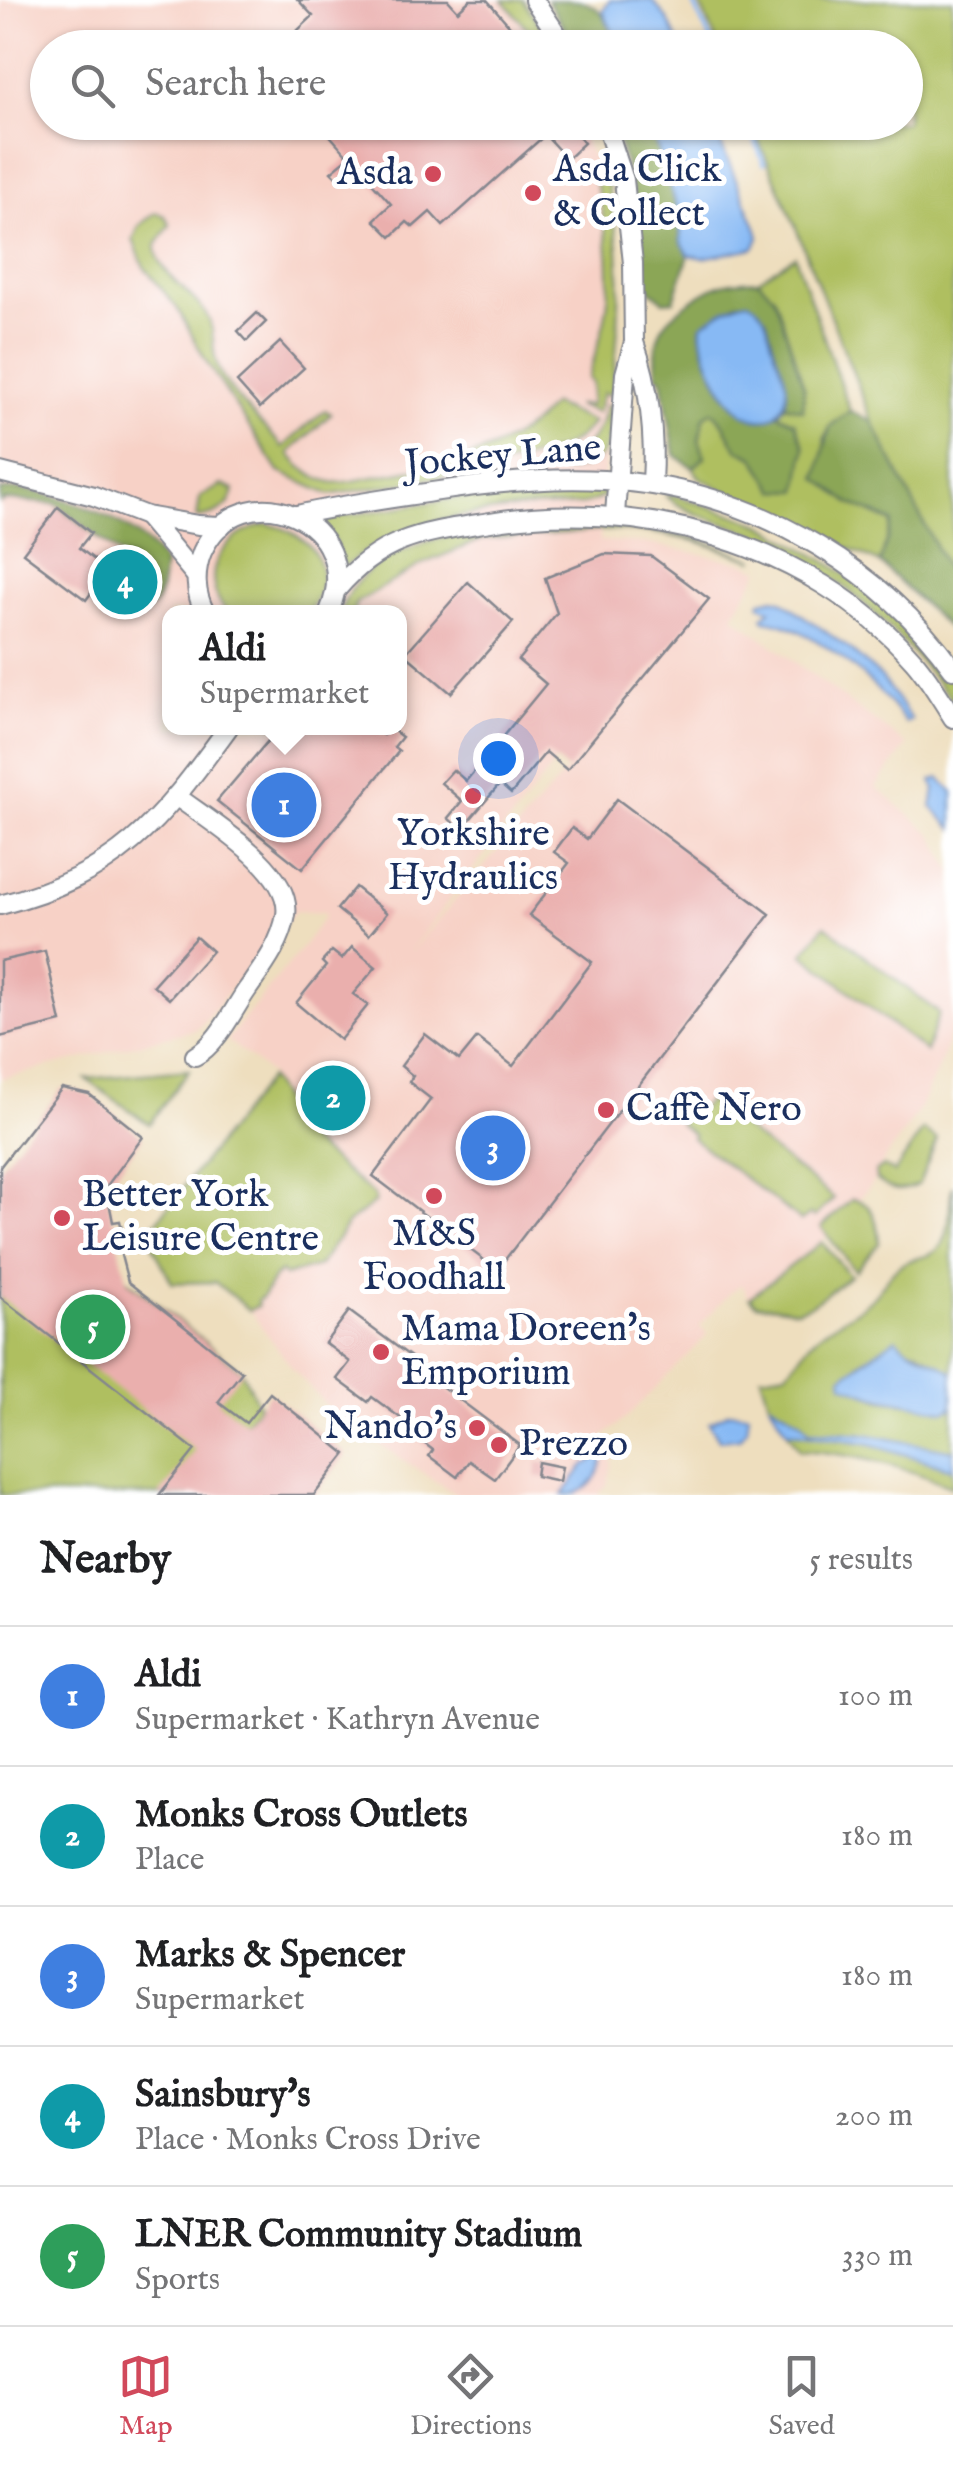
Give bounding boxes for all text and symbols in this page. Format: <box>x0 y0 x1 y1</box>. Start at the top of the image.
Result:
search box <box>30 30 923 140</box>
icon: search <box>65 58 120 113</box>
text: Search here <box>145 61 326 109</box>
place label: Asda Click & Collect <box>552 147 722 239</box>
place label: Asda <box>336 150 414 198</box>
marker: Asda <box>422 163 444 185</box>
marker: Asda Click & Collect <box>522 182 544 204</box>
street label: Jockey Lane <box>399 425 603 490</box>
pin: 4 <box>92 544 158 620</box>
popup <box>162 605 407 735</box>
text: Aldi <box>200 626 266 674</box>
text: Supermarket <box>200 674 369 715</box>
your location <box>473 733 524 784</box>
pin: 1 <box>252 768 316 842</box>
marker: Yorkshire Hydraulics <box>462 785 484 807</box>
place label: Yorkshire Hydraulics <box>388 811 558 903</box>
pin: 2 <box>300 1060 366 1136</box>
place label: Caffè Nero <box>626 1086 802 1134</box>
marker: Caffè Nero <box>595 1099 617 1121</box>
pin: 3 <box>460 1110 526 1186</box>
place label: Better York Leisure Centre <box>82 1172 319 1264</box>
marker: M&S Foodhall <box>423 1185 445 1207</box>
marker: Better York Leisure Centre <box>51 1207 73 1229</box>
place label: M&S Foodhall <box>363 1211 506 1303</box>
pin: 5 <box>61 1290 126 1364</box>
place label: Mama Doreen's Emporium <box>401 1306 651 1398</box>
marker: Mama Doreen's Emporium <box>370 1341 392 1363</box>
place label: Nando's <box>324 1404 457 1452</box>
marker: Nando's <box>466 1417 488 1439</box>
place label: Prezzo <box>519 1421 628 1469</box>
marker: Prezzo <box>488 1434 510 1456</box>
text: Nearby <box>40 1534 171 1587</box>
text: 5 results <box>809 1540 913 1581</box>
text: Aldi <box>135 1652 201 1700</box>
text: 1 <box>67 1676 78 1717</box>
text: 100 m <box>838 1676 913 1717</box>
text: Supermarket · Kathryn Avenue <box>135 1700 540 1741</box>
text: Monks Cross Outlets <box>135 1792 468 1840</box>
text: 2 <box>65 1816 80 1857</box>
text: 180 m <box>841 1816 913 1857</box>
text: Place <box>135 1840 205 1881</box>
text: Marks & Spencer <box>135 1932 405 1980</box>
text: 3 <box>67 1956 78 1997</box>
text: 180 m <box>841 1956 913 1997</box>
text: Supermarket <box>135 1980 305 2021</box>
text: Sainsbury's <box>135 2072 311 2120</box>
text: 4 <box>65 2096 80 2137</box>
text: 200 m <box>835 2096 913 2137</box>
text: Place · Monks Cross Drive <box>135 2120 481 2161</box>
text: LNER Community Stadium <box>135 2212 582 2260</box>
text: 5 <box>67 2236 78 2277</box>
text: 330 m <box>842 2236 913 2277</box>
text: Sports <box>135 2260 220 2301</box>
tab: Map <box>118 2349 173 2444</box>
tab: Directions <box>410 2349 532 2444</box>
tab: Saved <box>768 2349 835 2444</box>

